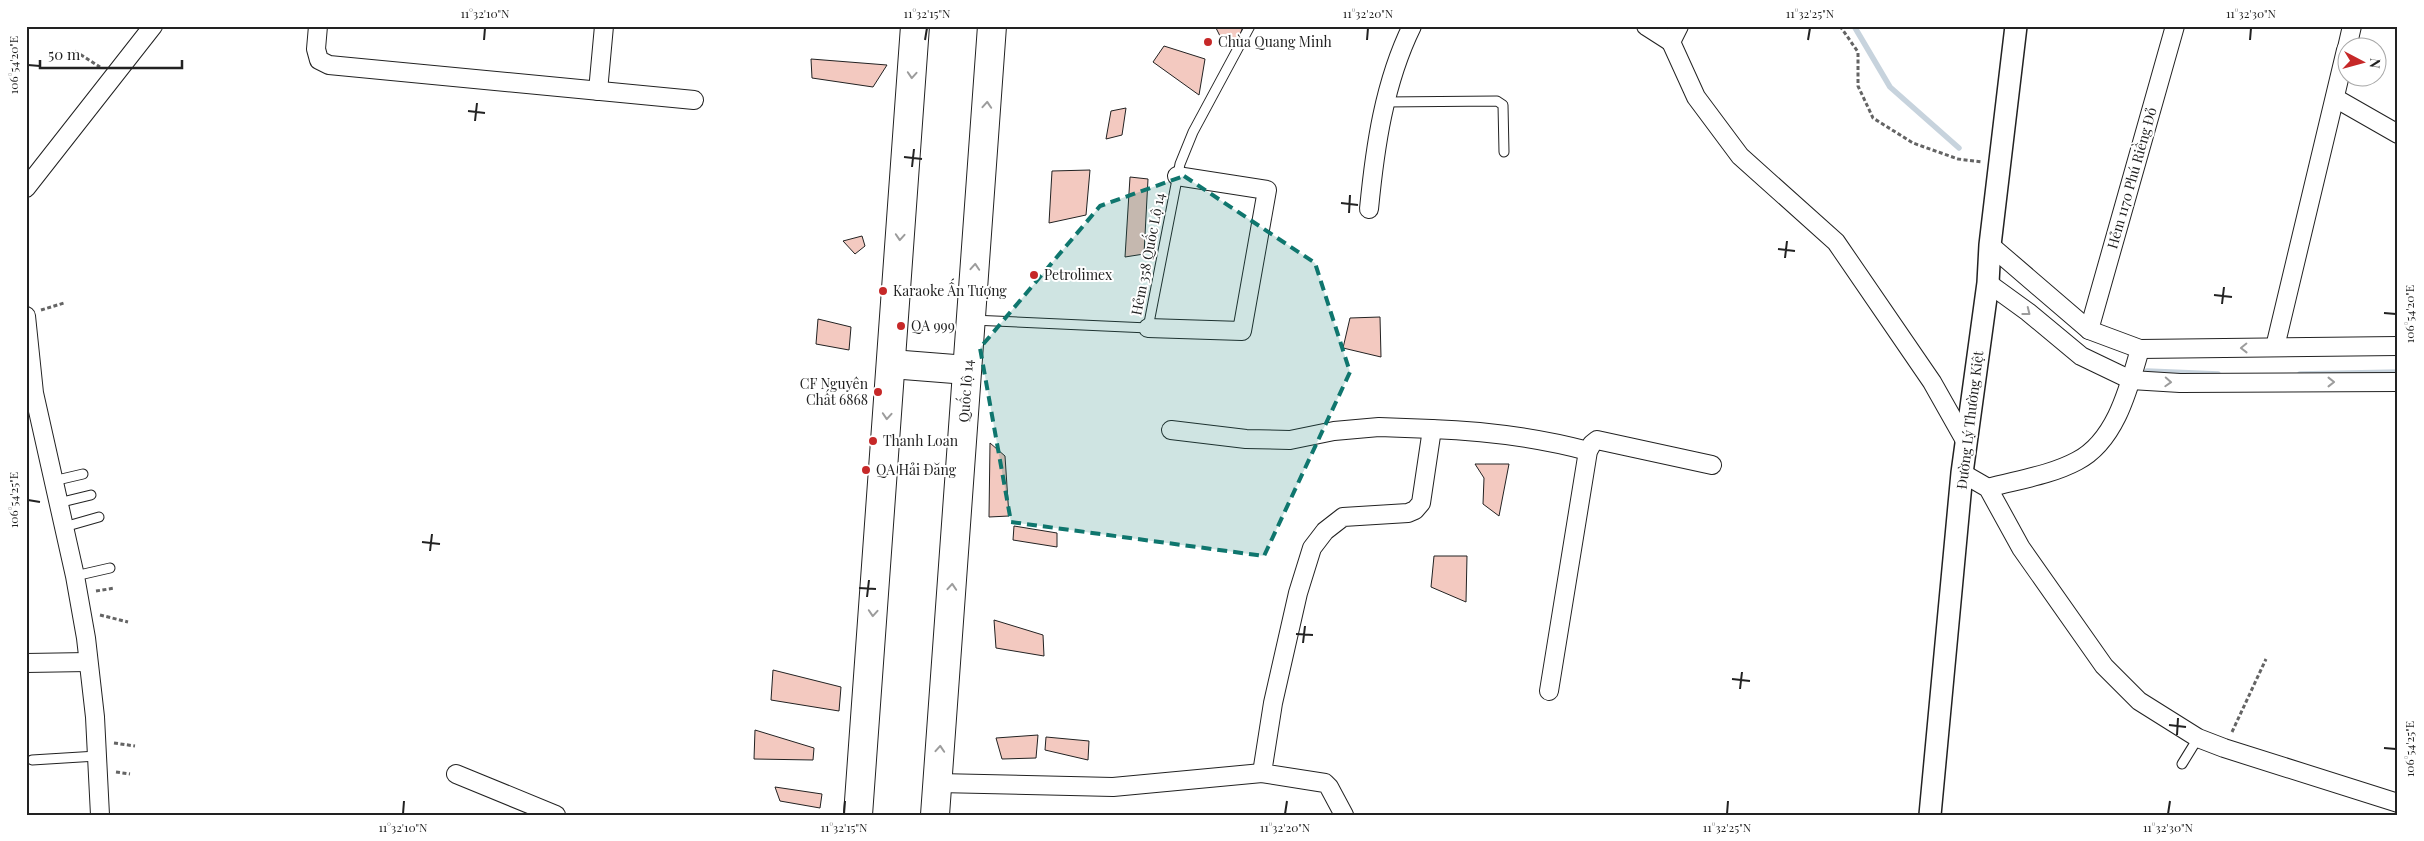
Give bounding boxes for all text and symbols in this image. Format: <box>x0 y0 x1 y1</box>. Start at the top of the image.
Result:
text: 11°32'10"N <box>460 5 510 21</box>
text: 11°32'15"N <box>903 5 951 21</box>
text: 11°32'20"N <box>1343 5 1394 21</box>
text: 11°32'25"N <box>1786 5 1835 21</box>
text: 11°32'30"N <box>2226 5 2277 21</box>
place label: Chùa Quang Minh <box>1218 32 1333 51</box>
text: 106°54'20"E <box>5 36 21 94</box>
marker: Chùa Quang Minh <box>1202 36 1214 48</box>
scale bar <box>40 38 182 70</box>
north arrow <box>2336 38 2386 88</box>
text: 50 m <box>48 44 81 64</box>
text: N <box>2365 57 2385 69</box>
one-way arrow <box>906 71 917 79</box>
one-way arrow <box>981 101 992 109</box>
street label: Hẻm 1170 Phú Riềng Đỏ <box>2100 104 2161 251</box>
street label: Hẻm 358 Quốc Lộ 14 <box>1124 191 1169 317</box>
one-way arrow <box>895 233 906 241</box>
one-way arrow <box>969 263 980 271</box>
place label: Petrolimex <box>1044 265 1113 284</box>
marker: Petrolimex <box>1028 269 1040 281</box>
place label: Karaoke Ấn Tượng <box>893 278 1007 300</box>
marker: Karaoke Ấn Tượng <box>877 285 889 297</box>
text: 106°54'20"E <box>2401 285 2417 343</box>
one-way arrow <box>2021 306 2031 315</box>
place label: QA 999 <box>911 316 955 335</box>
marker: QA 999 <box>895 320 907 332</box>
one-way arrow <box>2240 342 2248 353</box>
street label: Đường Lý Thường Kiệt <box>1952 349 1988 490</box>
street label: Quốc lộ 14 <box>952 359 977 423</box>
place label: CF Nguyên Chất 6868 <box>800 374 869 409</box>
one-way arrow <box>2164 377 2172 387</box>
one-way arrow <box>2327 377 2335 387</box>
marker: CF Nguyên Chất 6868 <box>872 386 884 398</box>
one-way arrow <box>882 413 893 421</box>
place label: Thanh Loan <box>883 431 959 450</box>
marker: Thanh Loan <box>867 435 879 447</box>
place label: QA Hải Đăng <box>876 460 957 479</box>
marker: QA Hải Đăng <box>860 464 872 476</box>
text: 106°54'25"E <box>5 472 21 528</box>
one-way arrow <box>946 582 957 590</box>
one-way arrow <box>867 610 878 618</box>
text: 106°54'25"E <box>2401 721 2417 777</box>
one-way arrow <box>934 744 945 752</box>
text: 11°32'10"N <box>378 819 428 835</box>
text: 11°32'15"N <box>820 819 868 835</box>
text: 11°32'20"N <box>1260 819 1311 835</box>
text: 11°32'25"N <box>1703 819 1752 835</box>
text: 11°32'30"N <box>2143 819 2194 835</box>

